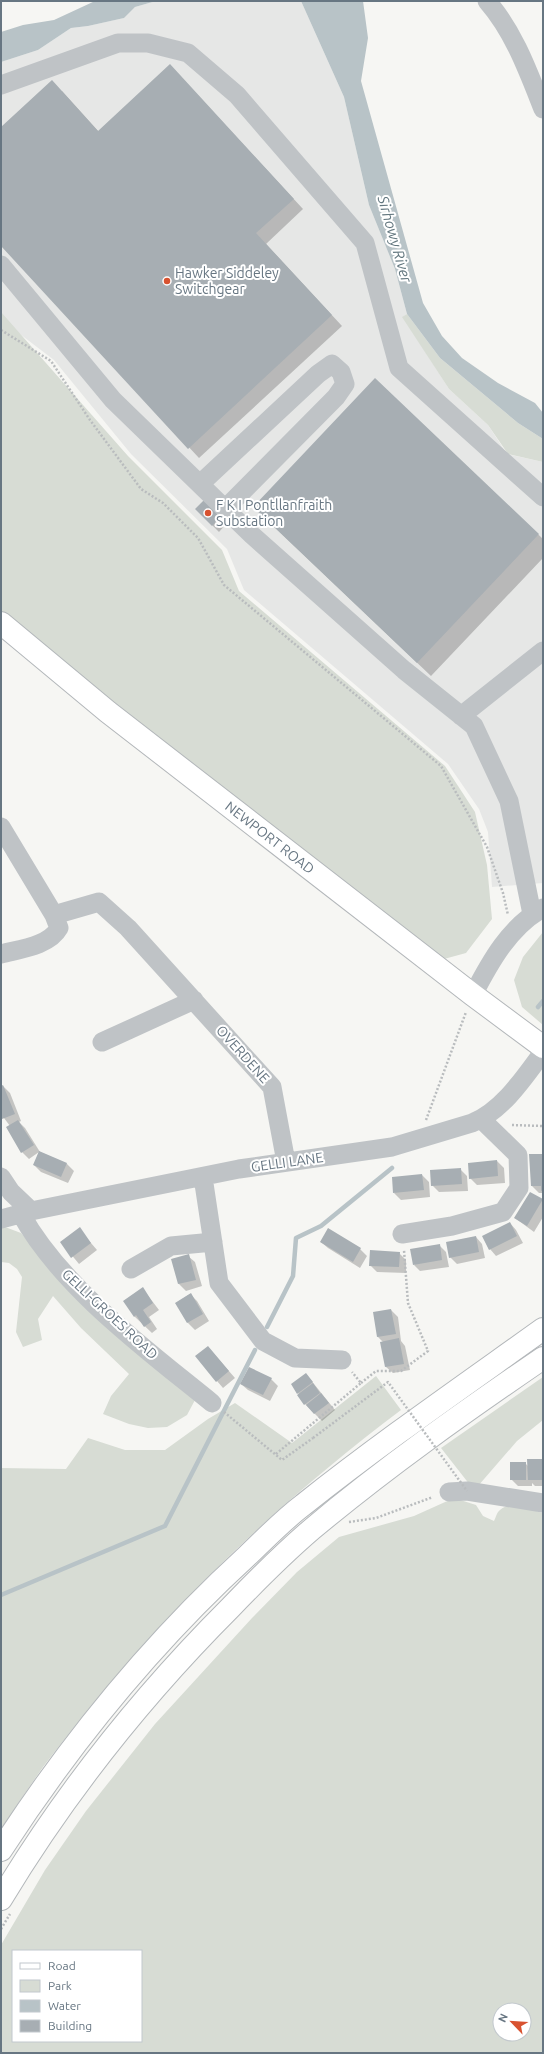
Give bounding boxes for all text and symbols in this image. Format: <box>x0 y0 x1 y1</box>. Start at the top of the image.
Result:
water label: Sirhowy River <box>374 193 416 285</box>
place label: Hawker Siddeley Switchgear <box>175 265 279 297</box>
marker: Hawker Siddeley Switchgear <box>162 276 172 286</box>
place label: F K I Pontllanfraith Substation <box>216 497 332 529</box>
marker: F K I Pontllanfraith Substation <box>203 508 213 518</box>
street label: NEWPORT ROAD <box>222 798 318 877</box>
street label: OVERDENE <box>213 1022 273 1086</box>
street label: GELLI LANE <box>250 1149 324 1175</box>
street label: GELLI-GROES ROAD <box>59 1266 161 1362</box>
legend <box>12 1950 142 2042</box>
text: Road <box>48 1959 76 1972</box>
text: Park <box>48 1979 72 1992</box>
text: Water <box>48 1999 81 2012</box>
north arrow <box>492 2002 532 2042</box>
text: N <box>496 2012 510 2024</box>
text: Building <box>48 2019 92 2032</box>

